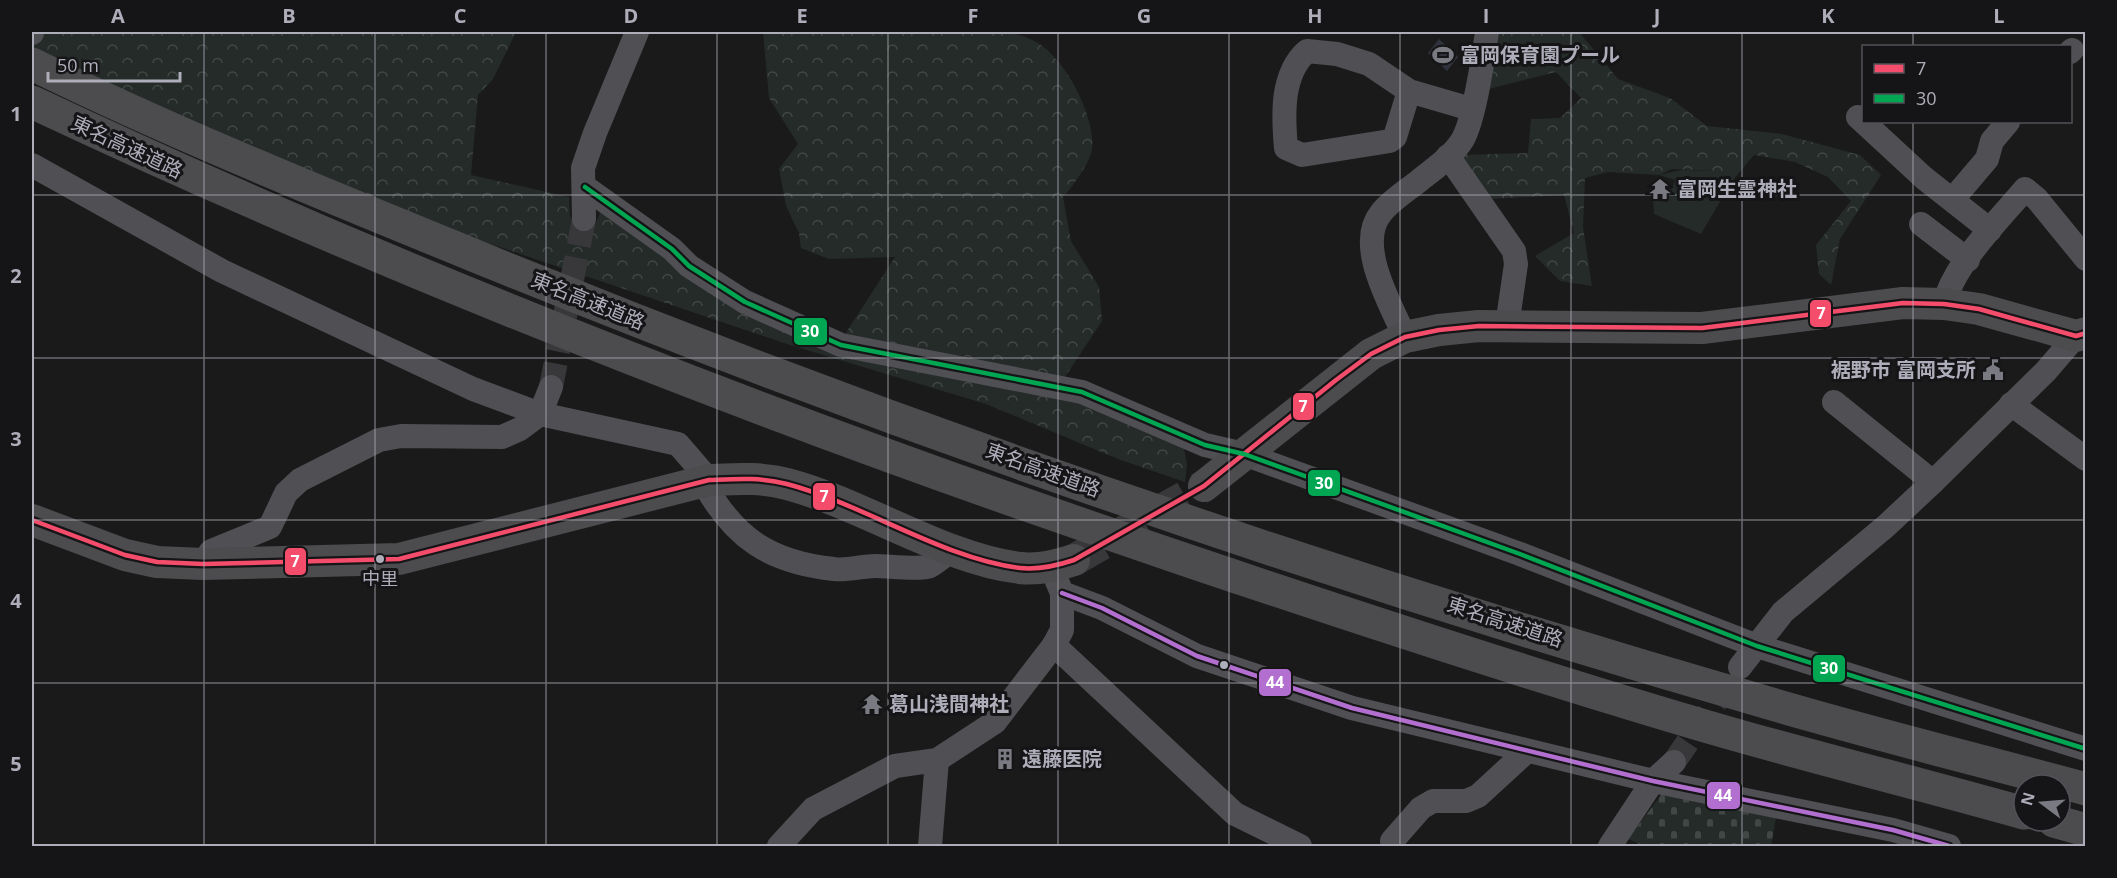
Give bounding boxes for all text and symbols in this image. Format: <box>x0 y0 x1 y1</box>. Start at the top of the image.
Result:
text: A <box>111 2 125 29</box>
text: B <box>282 2 296 29</box>
text: C <box>454 2 467 29</box>
text: D <box>624 2 638 29</box>
text: E <box>796 2 808 29</box>
text: F <box>968 2 978 29</box>
text: G <box>1137 2 1151 29</box>
text: H <box>1307 2 1323 29</box>
text: I <box>1483 2 1489 29</box>
text: J <box>1652 2 1660 29</box>
text: K <box>1821 2 1835 29</box>
text: L <box>1993 2 2005 29</box>
place label: 富岡保育園プール <box>1460 41 1620 68</box>
sports icon: 富岡保育園プール <box>1431 43 1455 67</box>
scale bar <box>48 45 180 83</box>
legend <box>1862 45 2072 123</box>
text: 50 m <box>57 53 99 77</box>
text: 7 <box>1916 56 1926 80</box>
text: 30 <box>1916 86 1937 110</box>
text: 1 <box>10 100 22 127</box>
street label: 東名高速道路 <box>67 109 187 184</box>
place label: 富岡生霊神社 <box>1677 175 1797 202</box>
temple icon: 富岡生霊神社 <box>1648 177 1672 201</box>
text: 2 <box>10 262 22 289</box>
street label: 東名高速道路 <box>527 266 649 336</box>
line badge: 7 <box>1809 299 1832 328</box>
text: 7 <box>1816 302 1826 324</box>
line badge: 30 <box>793 317 828 346</box>
text: 30 <box>801 320 819 342</box>
place label: 裾野市 富岡支所 <box>1831 356 1976 383</box>
public building icon: 裾野市 富岡支所 <box>1981 358 2005 382</box>
line badge: 7 <box>1292 392 1315 421</box>
text: 7 <box>1298 395 1308 417</box>
text: 3 <box>10 425 22 452</box>
street label: 東名高速道路 <box>982 436 1104 503</box>
line badge: 30 <box>1307 469 1341 497</box>
text: 30 <box>1315 472 1333 494</box>
line badge: 7 <box>812 482 836 511</box>
text: 7 <box>819 485 829 507</box>
line badge: 7 <box>284 547 307 576</box>
text: 7 <box>290 550 300 572</box>
marker: 中里 <box>374 553 386 565</box>
place label: 中里 <box>362 566 398 590</box>
text: 4 <box>10 587 22 614</box>
street label: 東名高速道路 <box>1444 590 1566 653</box>
line badge: 30 <box>1812 654 1846 683</box>
text: 30 <box>1820 657 1838 679</box>
unlabelled marker <box>1218 659 1230 671</box>
line badge: 44 <box>1258 668 1292 697</box>
text: 44 <box>1266 671 1284 693</box>
place label: 葛山浅間神社 <box>889 690 1009 717</box>
temple icon: 葛山浅間神社 <box>860 692 884 716</box>
place label: 遠藤医院 <box>1022 745 1102 772</box>
building icon: 遠藤医院 <box>993 747 1017 771</box>
text: 5 <box>10 750 22 777</box>
north arrow <box>2012 773 2072 833</box>
line badge: 44 <box>1706 781 1741 810</box>
text: 44 <box>1714 784 1732 806</box>
text: N <box>2015 790 2040 808</box>

